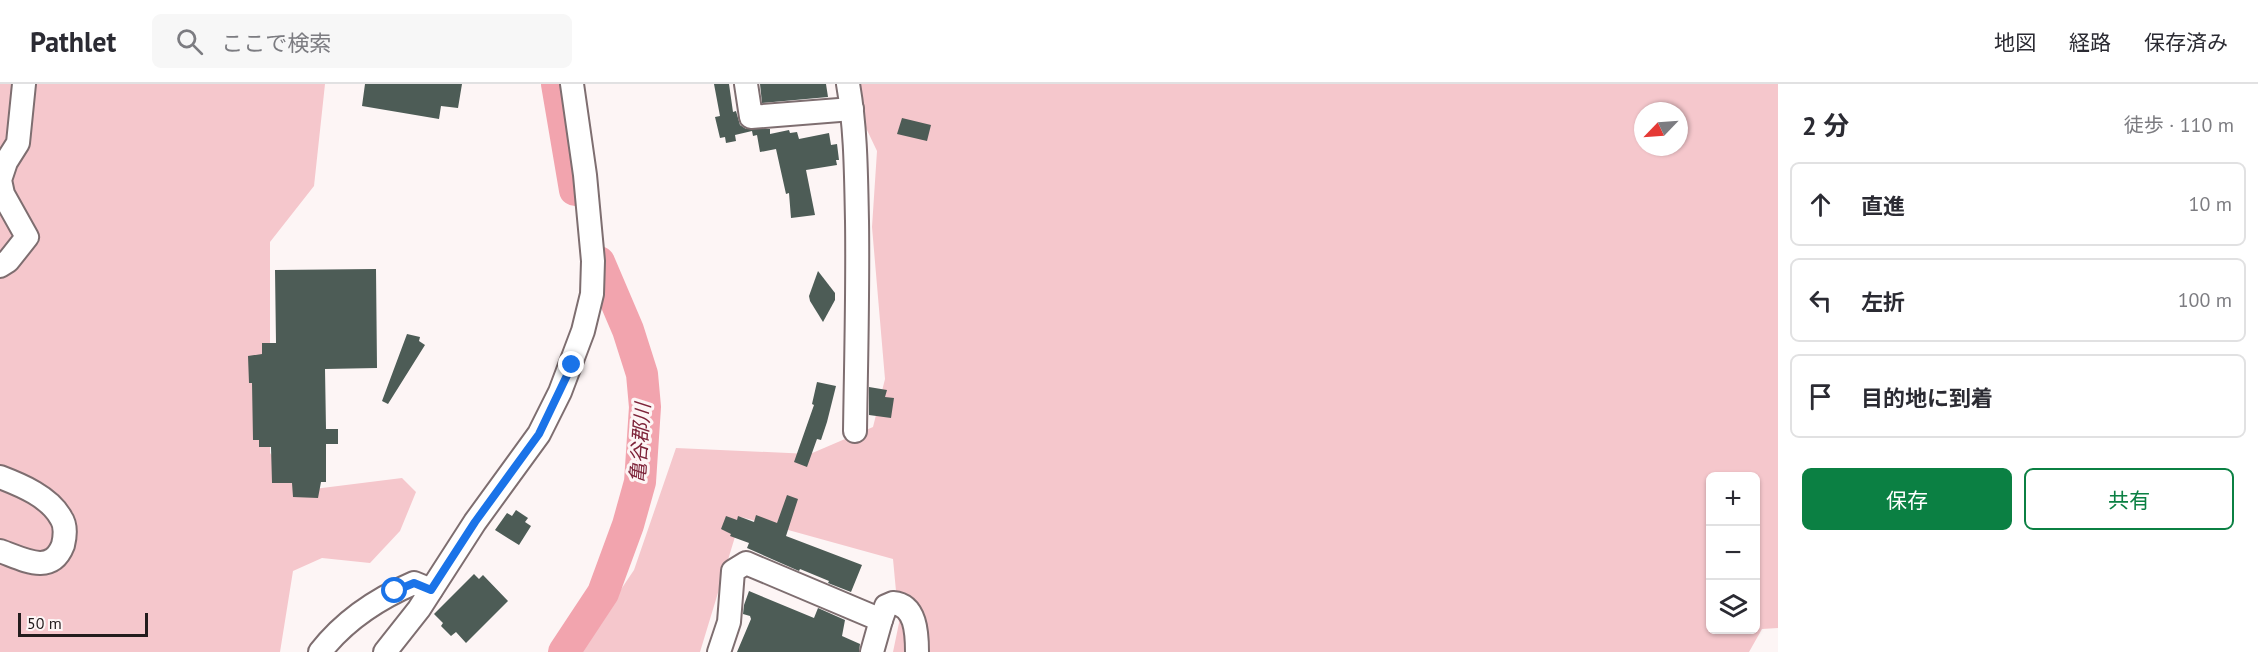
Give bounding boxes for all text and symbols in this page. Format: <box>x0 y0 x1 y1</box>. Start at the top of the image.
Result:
search box <box>152 14 572 68</box>
text: Pathlet <box>30 23 116 60</box>
icon: search <box>173 25 206 58</box>
text: ここで検索 <box>221 29 331 57</box>
text: 地図 <box>1994 29 2036 56</box>
text: 経路 <box>2069 29 2111 56</box>
text: 保存済み <box>2144 29 2228 56</box>
north arrow <box>1634 102 1688 156</box>
text: 2 分 <box>1802 109 1849 142</box>
text: 徒歩 · 110 m <box>2124 112 2234 138</box>
icon: ahead <box>1804 188 1837 221</box>
text: 10 m <box>2189 191 2232 217</box>
text: 直進 <box>1861 192 1905 220</box>
icon: left <box>1804 284 1837 317</box>
text: 100 m <box>2178 287 2232 313</box>
text: 左折 <box>1861 288 1905 316</box>
route end <box>558 351 584 377</box>
icon: arrive <box>1804 380 1837 413</box>
text: 目的地に到着 <box>1861 384 1993 412</box>
water label: 亀谷郡川 <box>624 400 656 484</box>
button: 保存 <box>1802 468 2012 530</box>
button: 共有 <box>2024 468 2234 530</box>
map controls <box>1706 472 1760 634</box>
button: + <box>1706 472 1760 526</box>
button: − <box>1706 526 1760 580</box>
route start <box>381 577 407 603</box>
button: layers <box>1706 580 1760 634</box>
scale bar <box>18 610 148 638</box>
text: 50 m <box>27 613 62 633</box>

